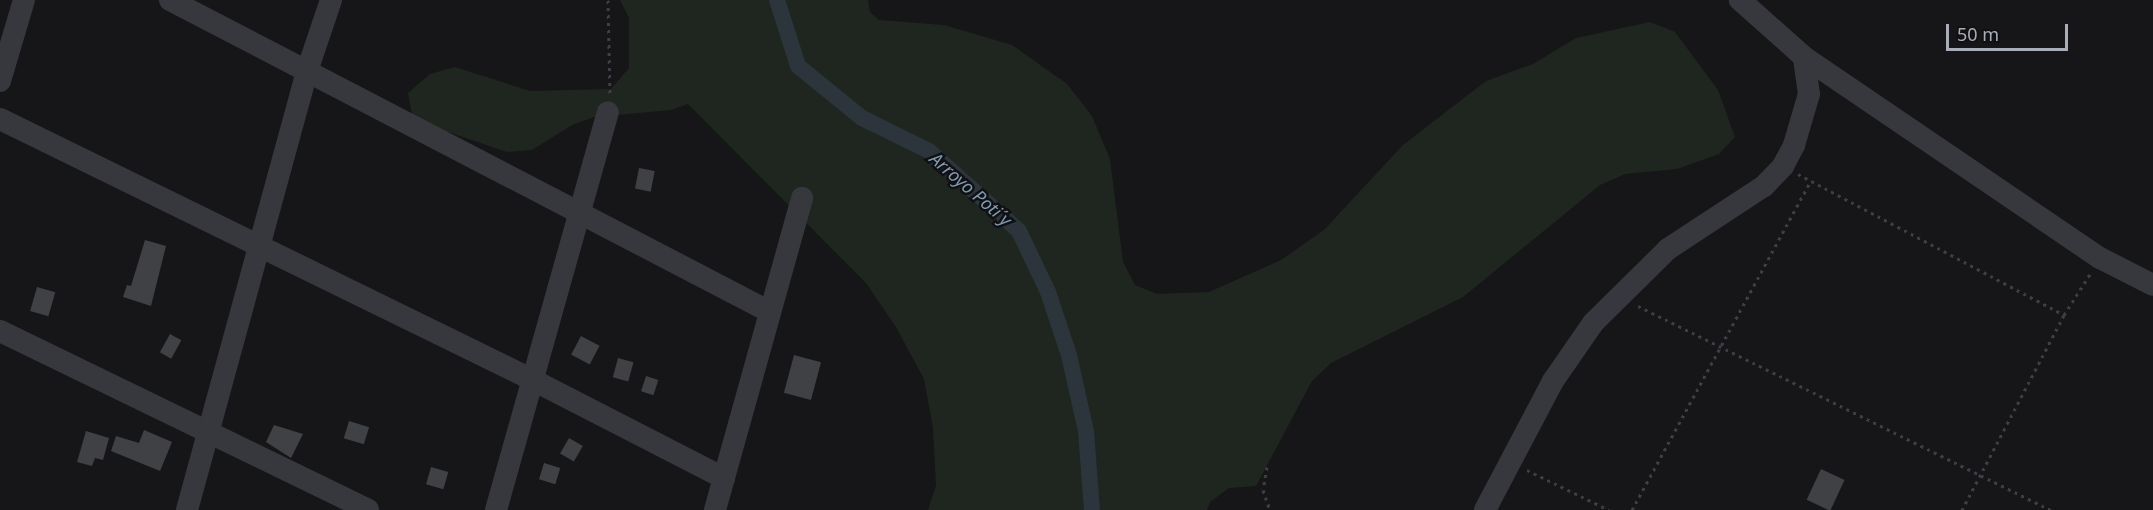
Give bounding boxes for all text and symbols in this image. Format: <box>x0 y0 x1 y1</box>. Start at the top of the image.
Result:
scale bar <box>1949 12 2070 50</box>
text: 50 m <box>1957 22 1999 46</box>
water label: Arroyo Poti´y <box>926 148 1016 230</box>

